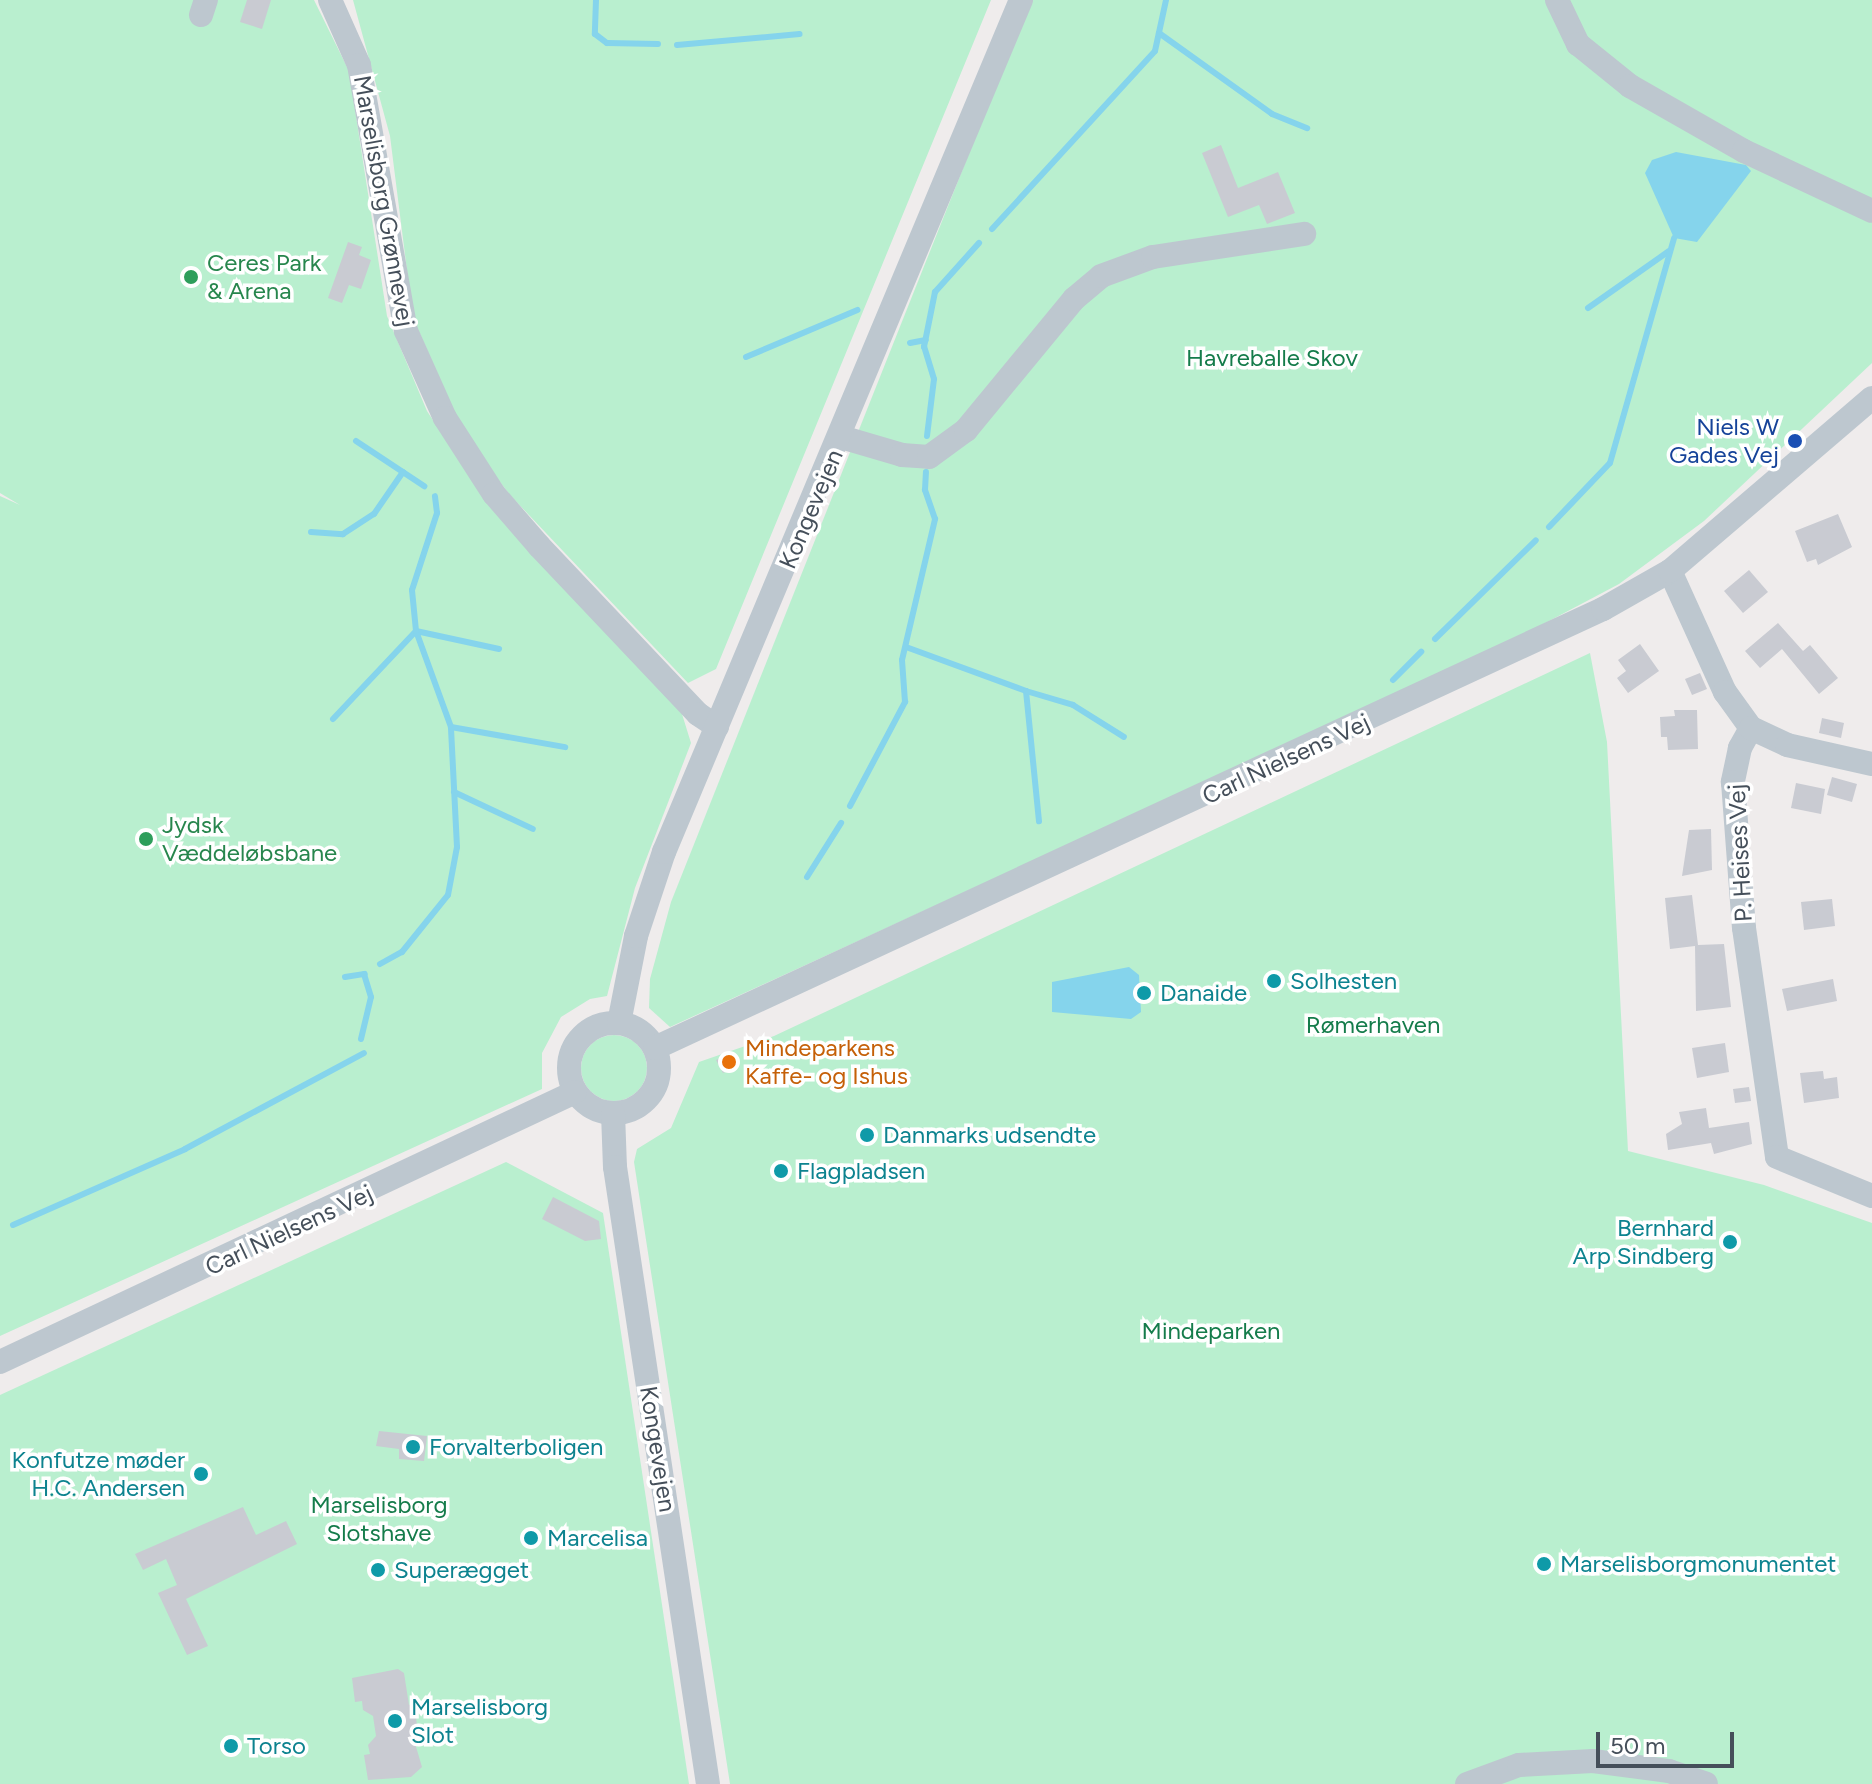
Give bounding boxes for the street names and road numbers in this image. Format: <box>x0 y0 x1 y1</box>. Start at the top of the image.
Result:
street label: Marselisborg Grønnevej <box>348 73 420 329</box>
street label: Kongevejen <box>773 445 849 573</box>
street label: Carl Nielsens Vej <box>1198 708 1374 810</box>
street label: P. Heises Vej <box>1722 783 1758 923</box>
street label: Carl Nielsens Vej <box>201 1179 377 1281</box>
street label: Kongevejen <box>634 1384 682 1514</box>

